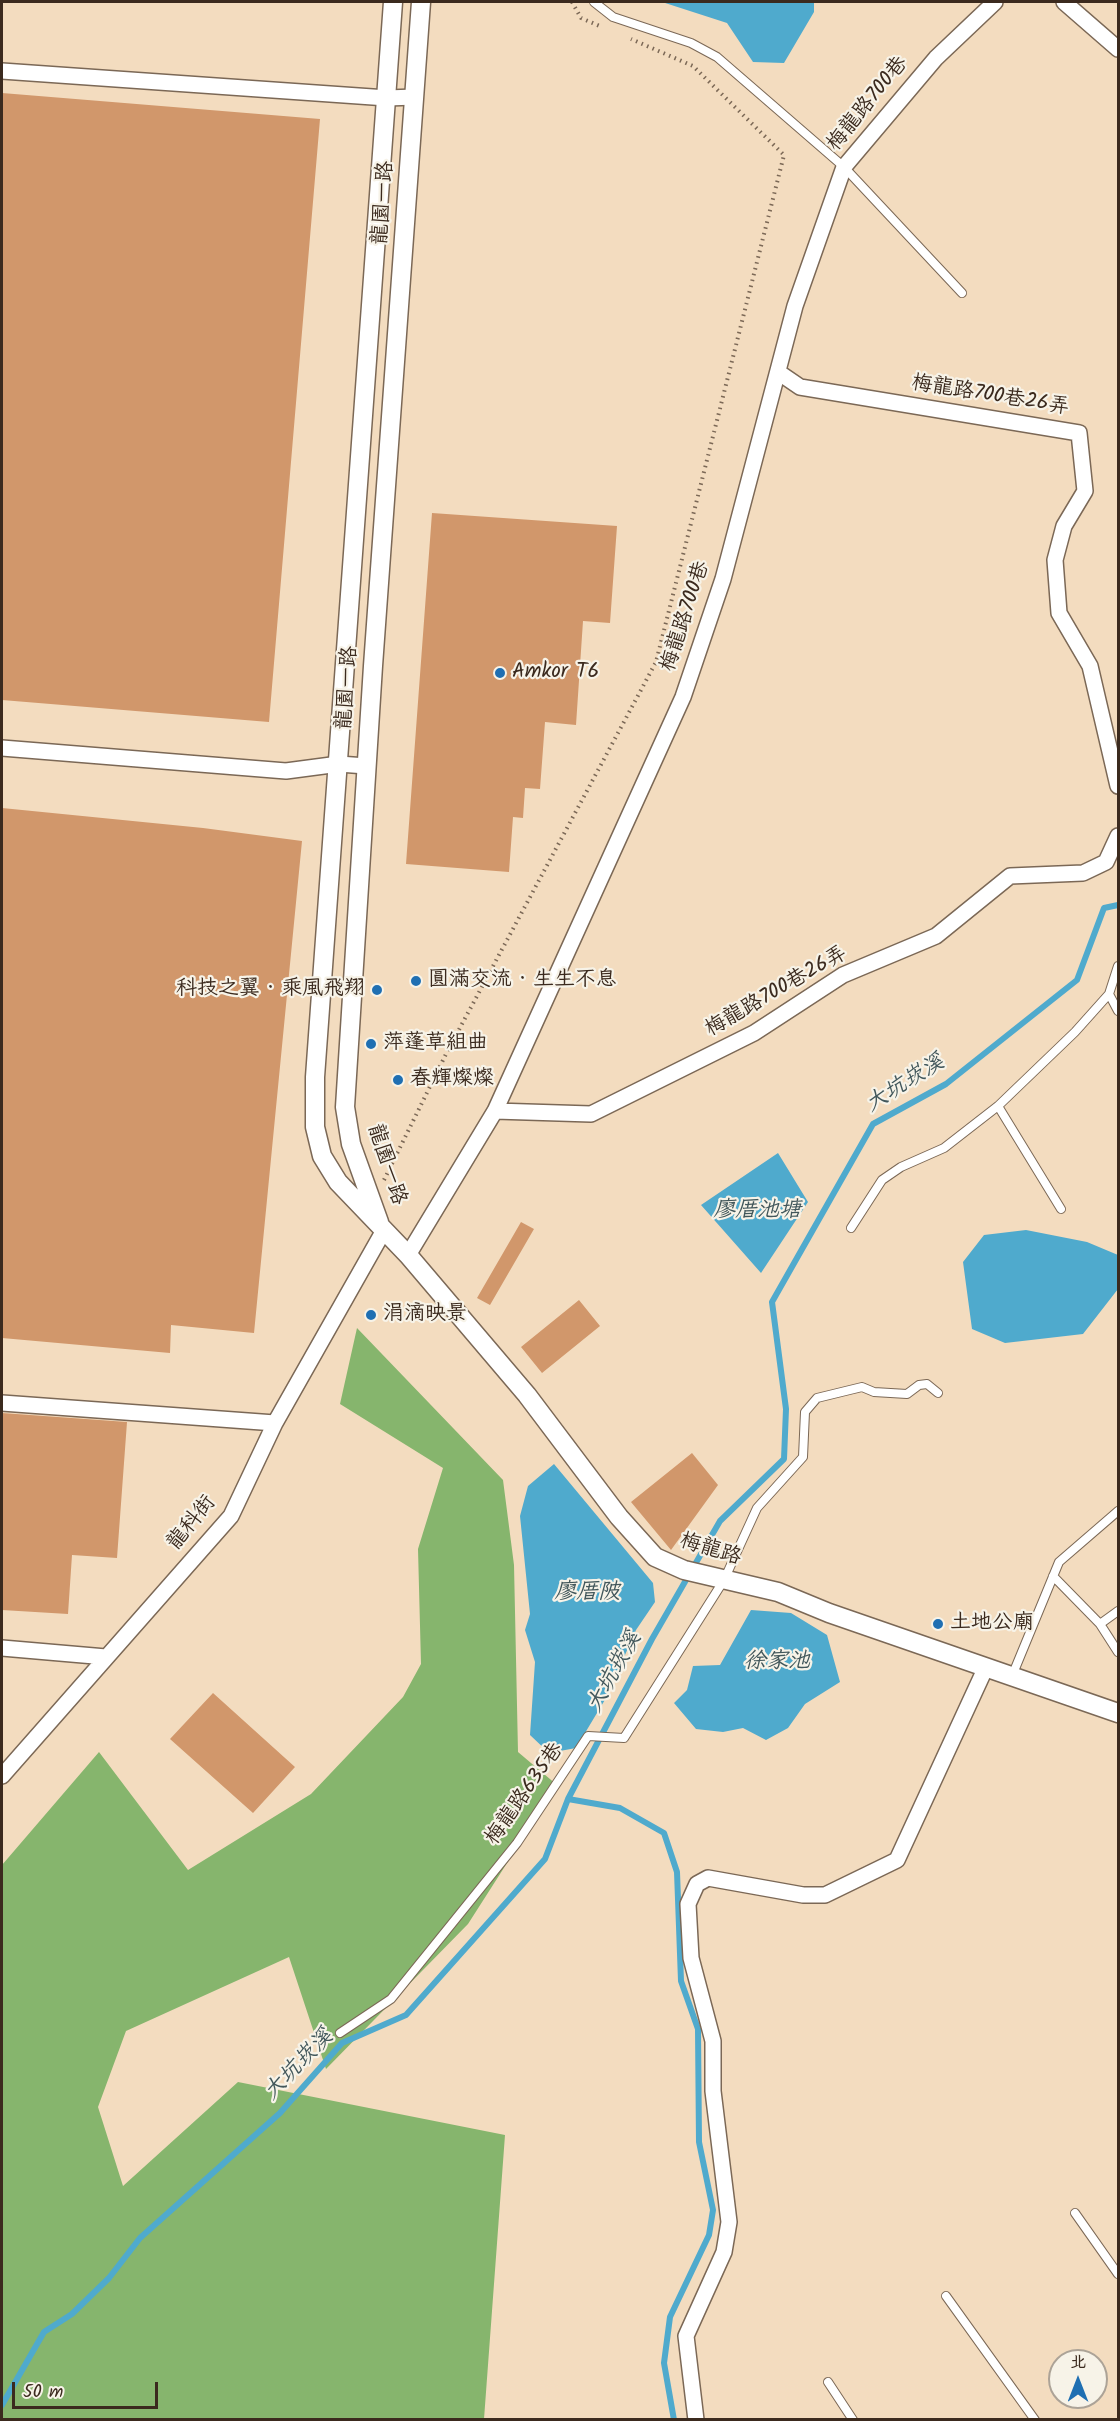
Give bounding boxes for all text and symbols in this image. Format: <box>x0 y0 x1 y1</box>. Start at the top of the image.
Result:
street label: 梅龍路700巷 <box>823 53 915 157</box>
street label: 龍園一路 <box>370 160 400 246</box>
street label: 梅龍路700巷26弄 <box>909 372 1071 422</box>
street label: 梅龍路700巷 <box>657 559 717 675</box>
street label: 龍園一路 <box>334 645 364 731</box>
place label: Amkor T6 <box>512 660 599 686</box>
marker: Amkor T6 <box>493 666 507 680</box>
street label: 梅龍路700巷26弄 <box>702 942 852 1044</box>
place label: 圓滿交流．生生不息 <box>428 968 617 994</box>
marker: 圓滿交流．生生不息 <box>409 974 423 988</box>
place label: 科技之翼．乘風飛翔 <box>176 977 365 1003</box>
marker: 科技之翼．乘風飛翔 <box>370 983 384 997</box>
place label: 萍蓬草組曲 <box>383 1031 488 1057</box>
marker: 萍蓬草組曲 <box>364 1037 378 1051</box>
water label: 大坑崁溪 <box>862 1050 950 1120</box>
place label: 春輝燦燦 <box>410 1067 494 1093</box>
marker: 春輝燦燦 <box>391 1073 405 1087</box>
street label: 龍園一路 <box>360 1121 410 1209</box>
water label: 廖厝池塘 <box>713 1199 801 1225</box>
place label: 涓滴映景 <box>383 1302 467 1328</box>
marker: 涓滴映景 <box>364 1308 378 1322</box>
street label: 龍科街 <box>163 1492 223 1556</box>
street label: 梅龍路 <box>676 1530 744 1572</box>
water label: 廖厝陂 <box>554 1581 620 1607</box>
place label: 土地公廟 <box>950 1611 1034 1637</box>
marker: 土地公廟 <box>931 1617 945 1631</box>
water label: 大坑崁溪 <box>583 1628 649 1718</box>
water label: 徐家池 <box>744 1650 810 1676</box>
street label: 梅龍路635巷 <box>482 1739 570 1851</box>
water label: 大坑崁溪 <box>260 2025 340 2107</box>
north arrow <box>1048 2349 1108 2409</box>
text: 北 <box>1070 2350 1086 2375</box>
scale bar <box>15 2370 160 2408</box>
text: 50 m <box>23 2378 63 2407</box>

